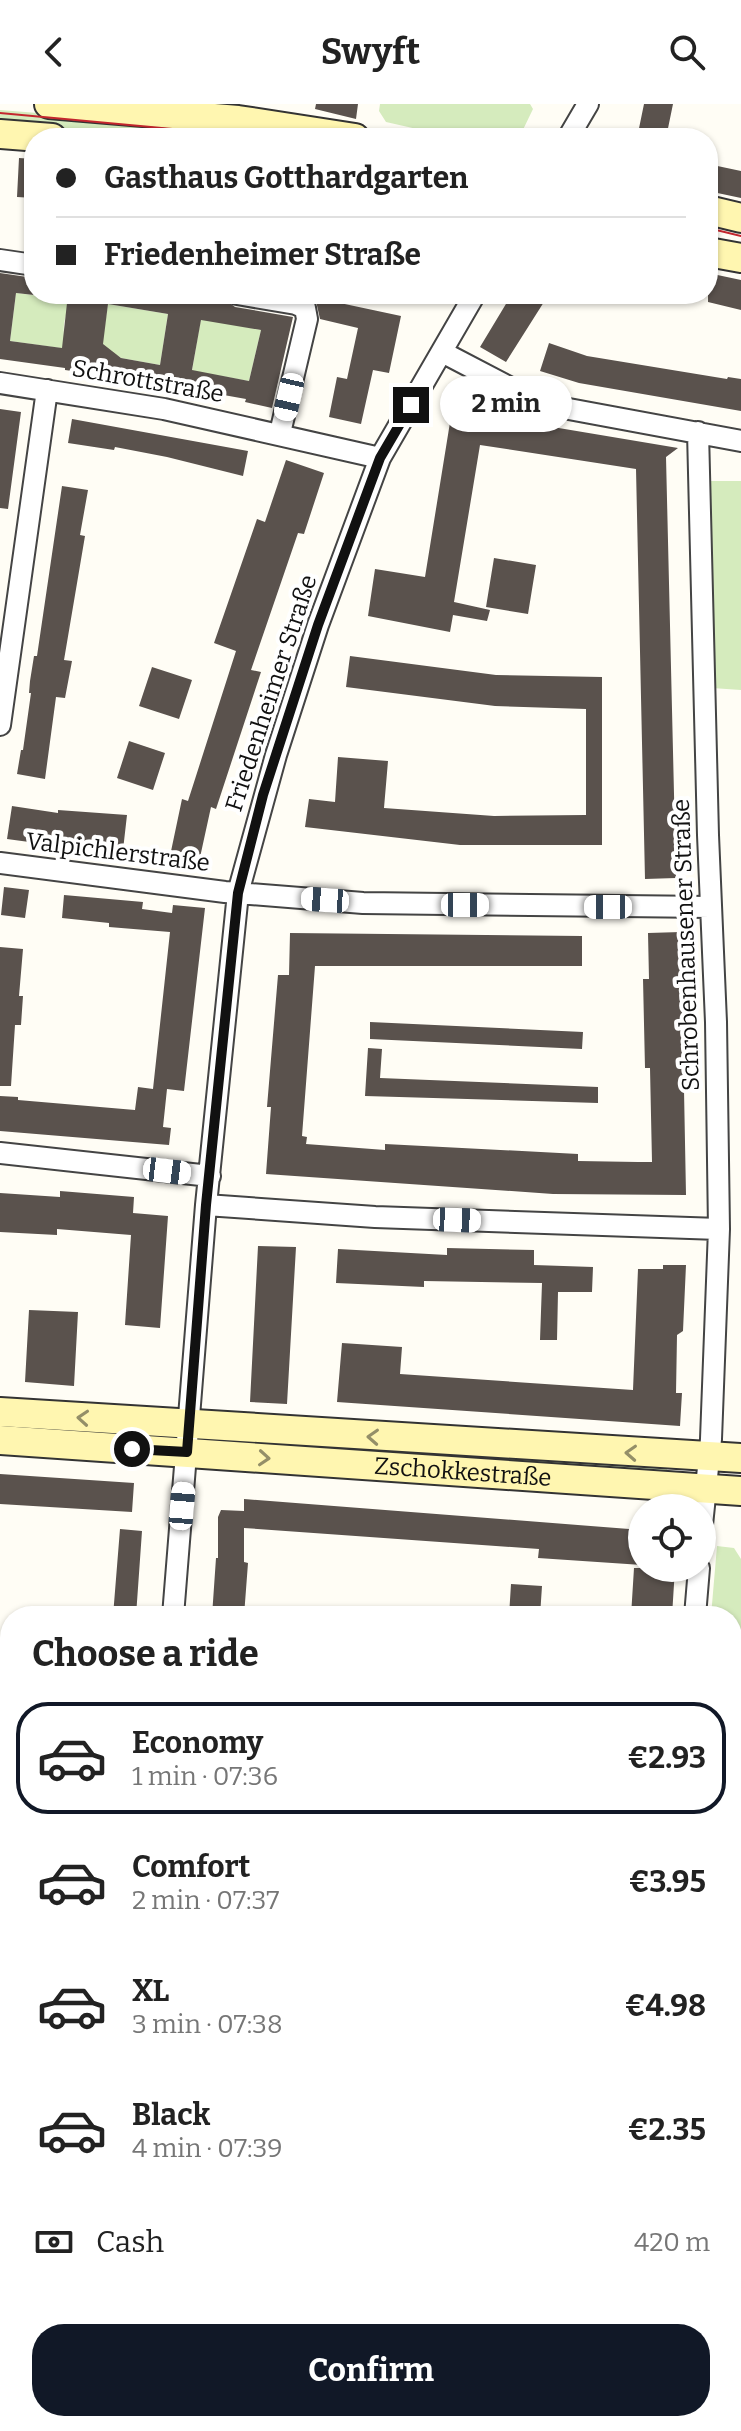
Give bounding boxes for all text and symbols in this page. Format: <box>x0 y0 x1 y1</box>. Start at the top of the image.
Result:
icon: back <box>32 30 76 74</box>
text: Swyft <box>321 30 420 74</box>
icon: search <box>665 30 709 74</box>
text: Gasthaus Gotthardgarten <box>104 160 468 196</box>
text: Friedenheimer Straße <box>104 237 421 273</box>
street label: Schrottstraße <box>70 354 226 408</box>
car <box>272 371 306 423</box>
callout: 2 min <box>439 377 571 433</box>
route end <box>393 387 429 423</box>
text: 2 min <box>471 388 541 419</box>
street label: Friedenheimer Straße <box>220 571 322 815</box>
street label: Schrobenhausener Straße <box>667 798 705 1092</box>
street label: Valpichlerstraße <box>25 827 211 877</box>
car <box>300 886 350 914</box>
car <box>441 893 489 917</box>
car <box>584 895 632 919</box>
car <box>142 1156 192 1186</box>
car <box>433 1207 481 1233</box>
one-way arrow <box>76 1410 89 1427</box>
one-way arrow <box>366 1429 379 1446</box>
route start <box>114 1431 150 1467</box>
one-way arrow <box>624 1444 637 1461</box>
one-way arrow <box>258 1449 271 1466</box>
street label: Zschokkestraße <box>373 1452 552 1492</box>
car <box>168 1481 196 1531</box>
map controls <box>628 1494 716 1582</box>
button: locate <box>628 1494 716 1582</box>
text: Choose a ride <box>32 1632 259 1676</box>
icon: car <box>36 1722 108 1794</box>
text: Economy <box>132 1725 263 1761</box>
text: €2.93 <box>628 1740 706 1776</box>
text: 1 min · 07:36 <box>132 1761 278 1792</box>
icon: car <box>36 1846 108 1918</box>
text: Comfort <box>132 1849 250 1885</box>
text: €3.95 <box>629 1864 706 1900</box>
text: 2 min · 07:37 <box>132 1885 279 1916</box>
icon: car <box>36 1970 108 2042</box>
text: XL <box>132 1973 169 2009</box>
text: €4.98 <box>625 1988 706 2024</box>
text: 3 min · 07:38 <box>132 2009 283 2040</box>
icon: car <box>36 2094 108 2166</box>
text: Black <box>132 2097 210 2133</box>
text: €2.35 <box>628 2112 706 2148</box>
text: 4 min · 07:39 <box>132 2133 283 2164</box>
icon: cash <box>32 2220 76 2264</box>
text: Cash <box>96 2224 164 2260</box>
text: 420 m <box>634 2227 710 2258</box>
button: Confirm <box>32 2324 710 2416</box>

